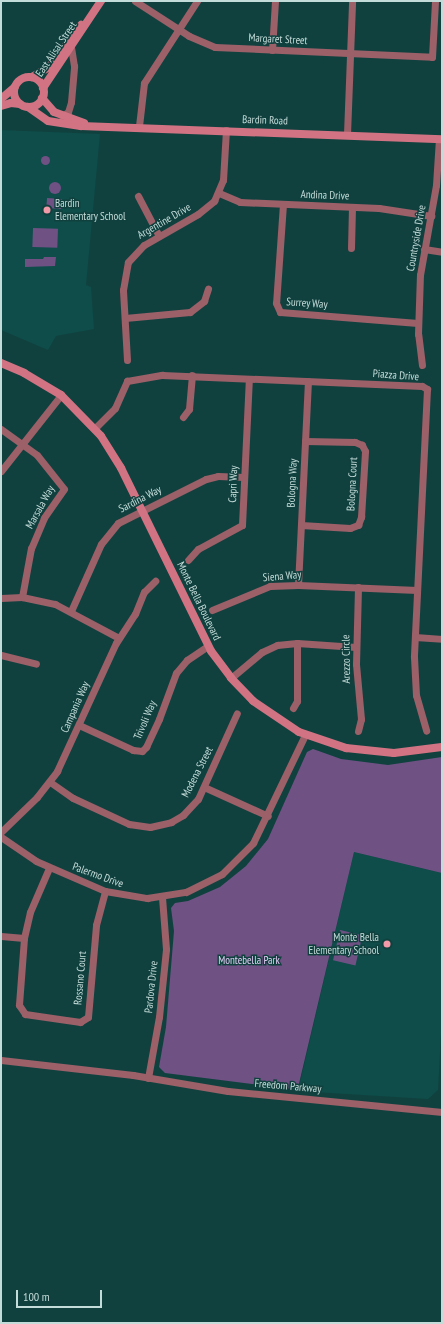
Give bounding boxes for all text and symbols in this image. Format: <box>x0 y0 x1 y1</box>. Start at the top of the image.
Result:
street label: East Alisal Street <box>33 19 79 79</box>
street label: Margaret Street <box>248 31 308 47</box>
street label: Bardin Road <box>242 113 288 127</box>
street label: Andina Drive <box>300 188 350 202</box>
place label: Bardin Elementary School <box>55 197 126 223</box>
street label: Argentine Drive <box>135 200 193 242</box>
street label: Countryside Drive <box>404 204 428 272</box>
marker: Bardin Elementary School <box>42 205 52 215</box>
street label: Surrey Way <box>286 295 328 311</box>
street label: Piazza Drive <box>372 367 420 383</box>
street label: Bologna Court <box>344 457 360 511</box>
street label: Bologna Way <box>284 458 300 508</box>
street label: Capri Way <box>226 465 240 503</box>
street label: Marsala Way <box>23 483 57 531</box>
street label: Sardina Way <box>116 483 164 515</box>
street label: Monte Bella Boulevard <box>174 559 224 643</box>
street label: Siena Way <box>262 568 302 584</box>
street label: Arezzo Circle <box>339 634 353 684</box>
street label: Campania Way <box>58 679 92 735</box>
street label: Trivoli Way <box>131 698 159 742</box>
street label: Modena Street <box>179 744 215 800</box>
street label: Palermo Drive <box>71 860 125 890</box>
place label: Monte Bella Elementary School <box>308 931 379 957</box>
marker: Monte Bella Elementary School <box>382 939 392 949</box>
street label: Rossano Court <box>71 951 89 1005</box>
park label: Montebella Park <box>218 953 280 967</box>
street label: Pardova Drive <box>142 960 160 1014</box>
street label: Freedom Parkway <box>254 1077 322 1095</box>
scale bar <box>18 1282 104 1308</box>
text: 100 m <box>23 1289 50 1304</box>

